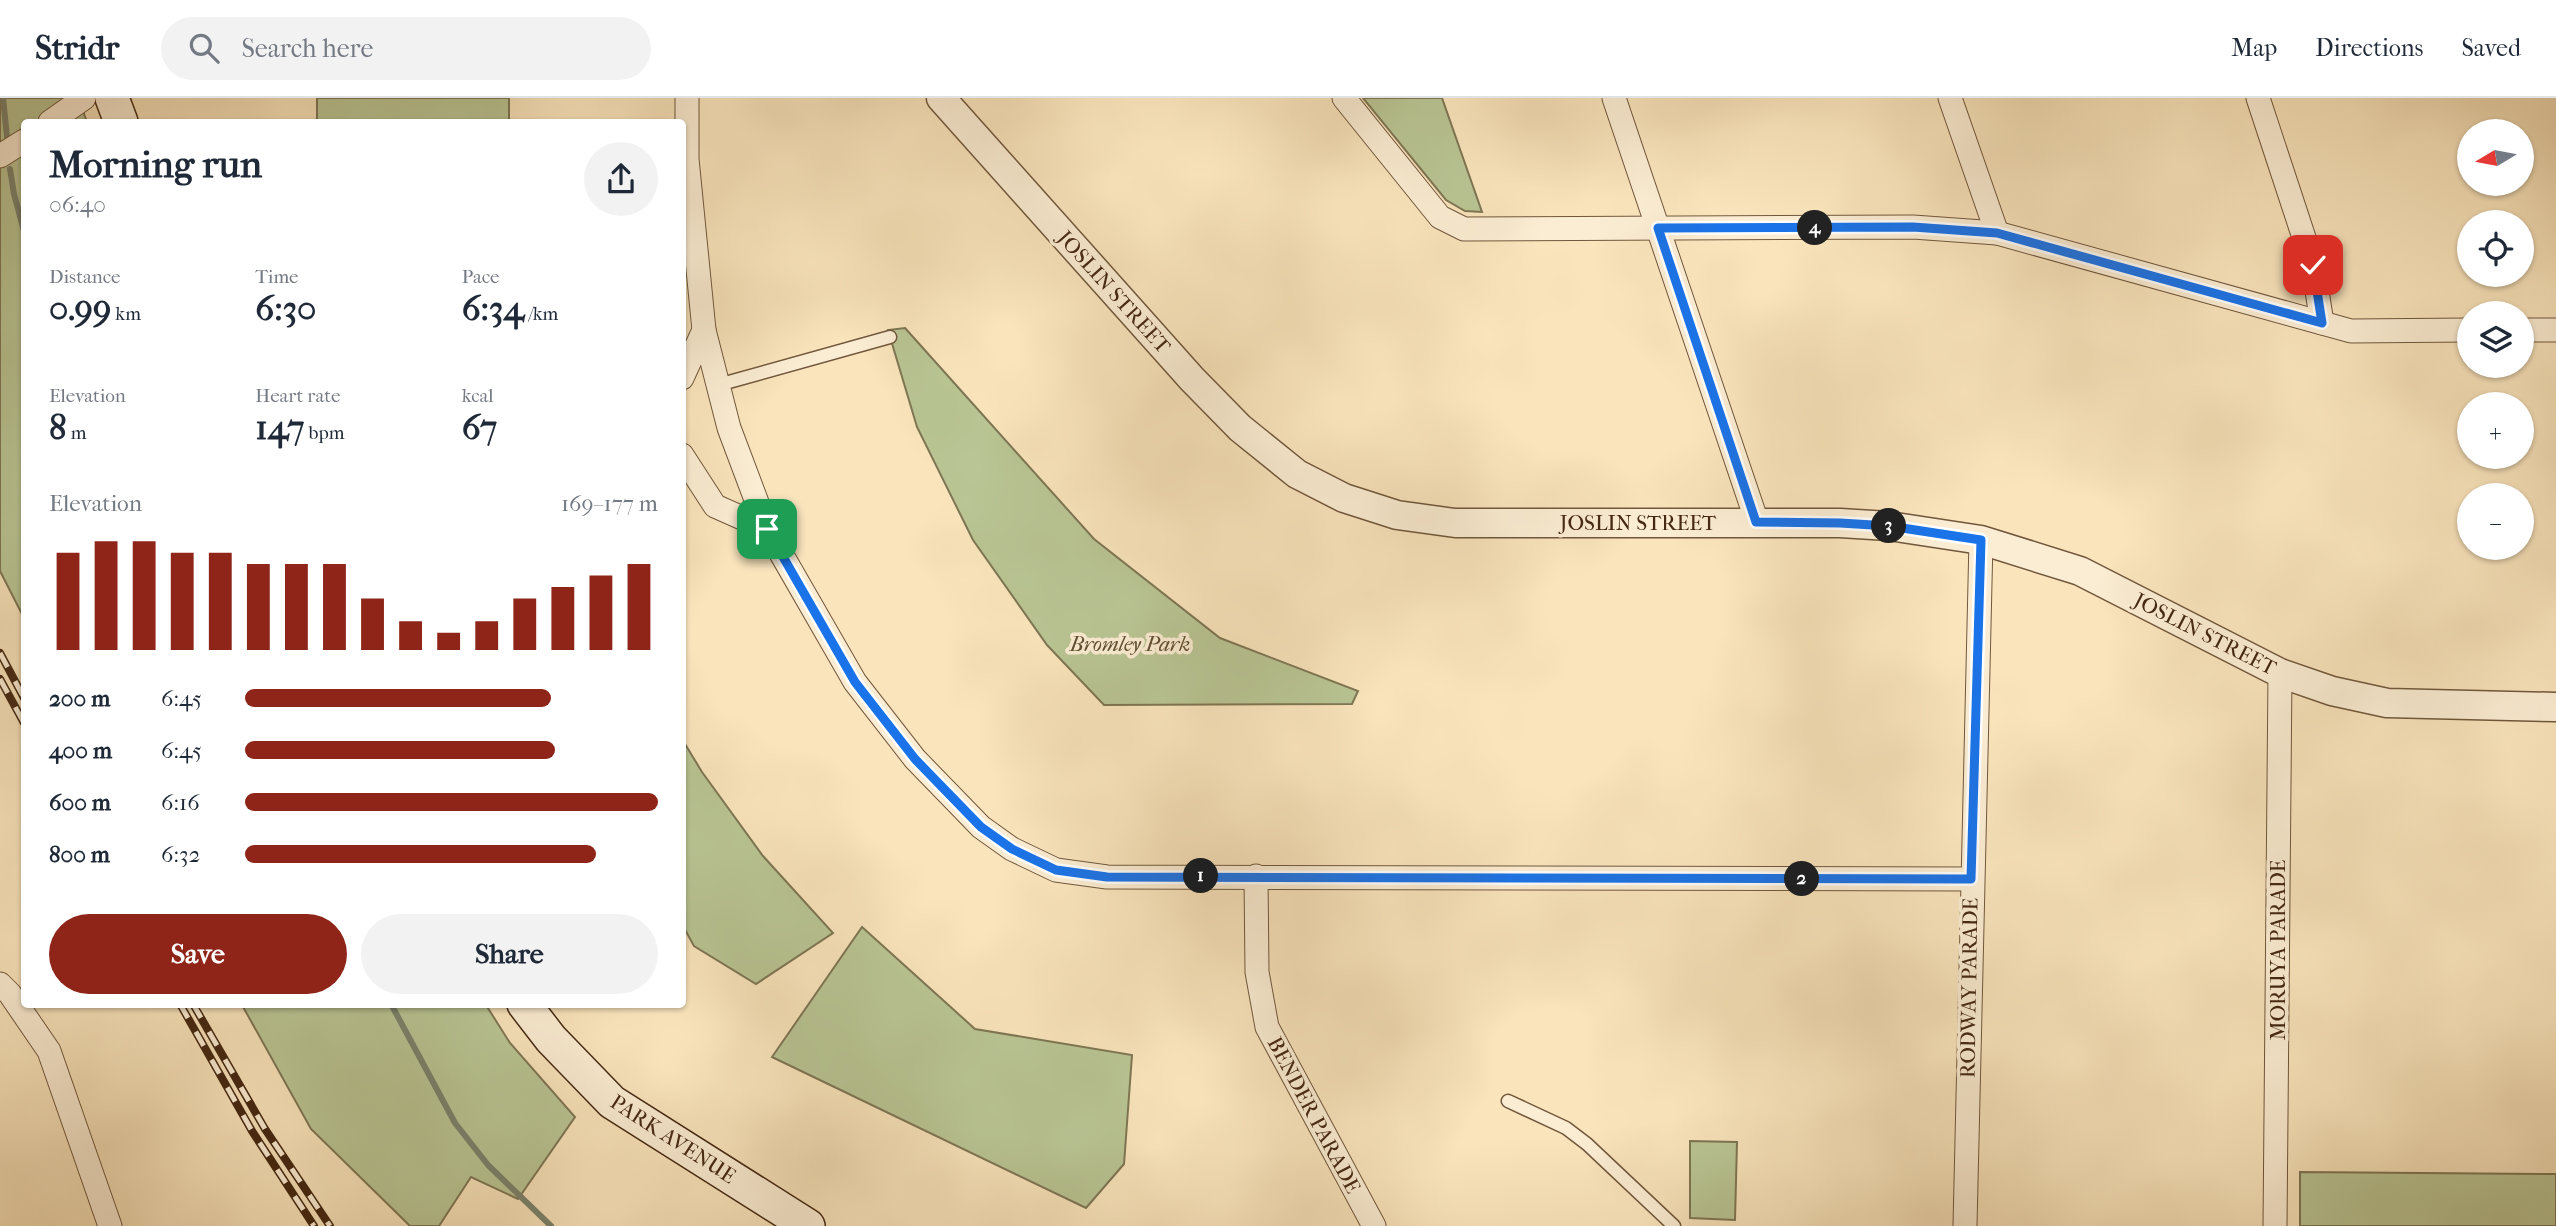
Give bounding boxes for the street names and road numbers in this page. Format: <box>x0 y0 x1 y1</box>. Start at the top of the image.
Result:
street label: JOSLIN STREET <box>1051 224 1176 359</box>
street label: JOSLIN STREET <box>1558 511 1717 535</box>
street label: JOSLIN STREET <box>2128 587 2281 681</box>
street label: MORUYA PARADE <box>2266 859 2290 1040</box>
street label: RODWAY PARADE <box>1955 897 1983 1078</box>
street label: BENDER PARADE <box>1263 1033 1365 1197</box>
street label: PARK AVENUE <box>606 1090 740 1188</box>

